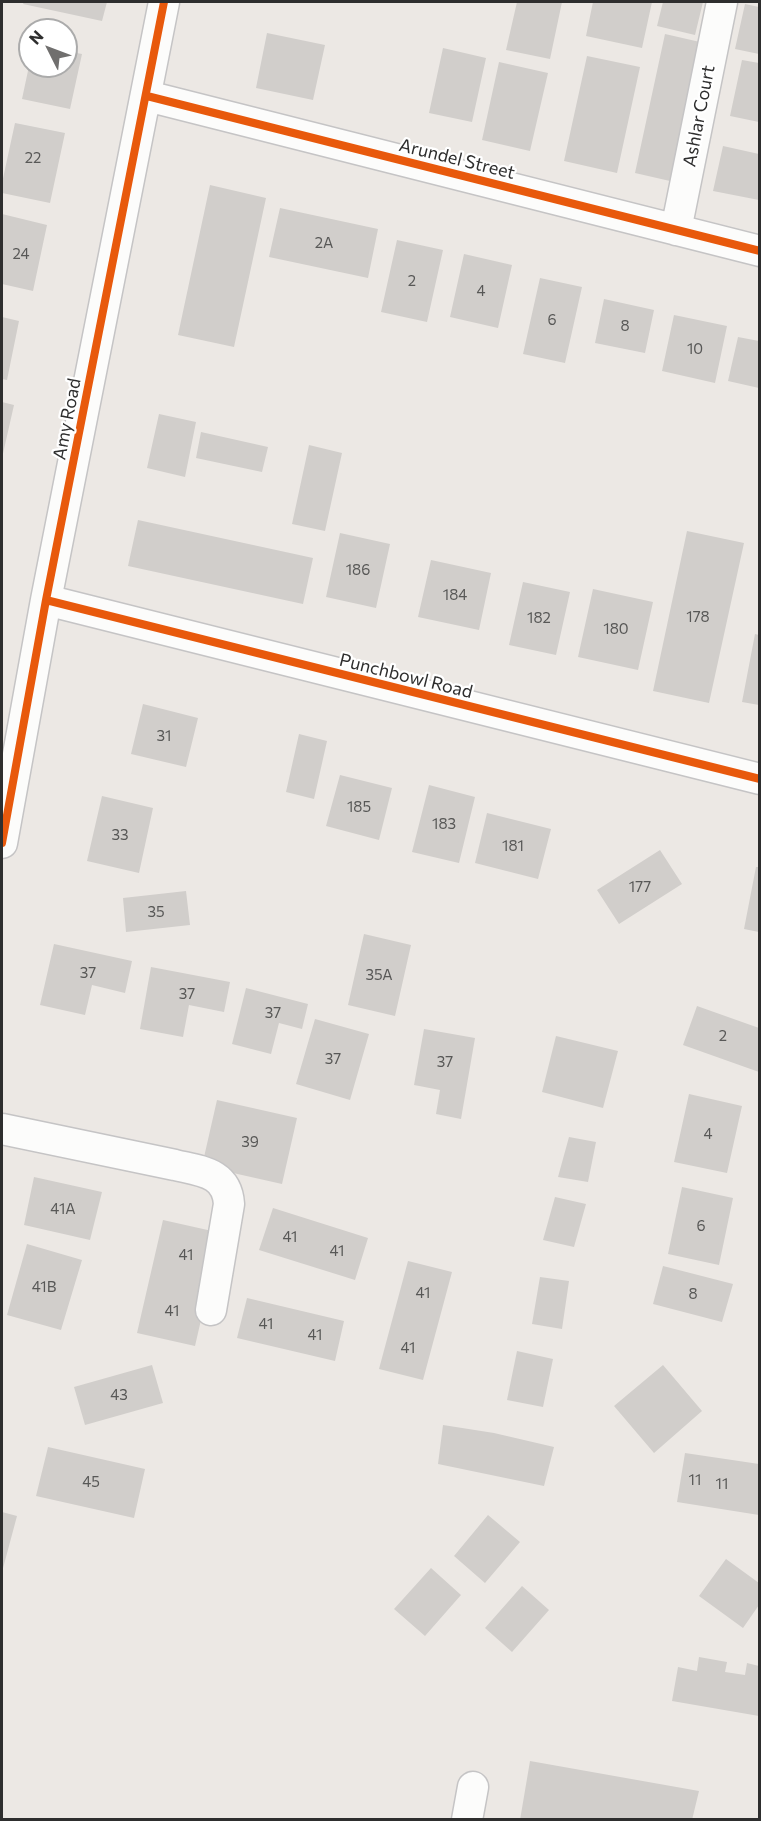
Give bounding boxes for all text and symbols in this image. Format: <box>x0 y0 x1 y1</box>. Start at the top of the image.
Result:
north arrow <box>18 18 78 78</box>
text: N <box>25 26 47 48</box>
street label: Ashlar Court <box>679 63 719 169</box>
street label: Arundel Street <box>397 134 517 184</box>
house number: 22 <box>25 149 41 167</box>
house number: 2A <box>315 234 333 252</box>
house number: 24 <box>12 245 30 263</box>
house number: 2 <box>408 272 416 290</box>
house number: 4 <box>477 282 485 300</box>
house number: 6 <box>547 311 557 329</box>
house number: 8 <box>620 317 630 335</box>
house number: 10 <box>687 340 703 358</box>
street label: Amy Road <box>49 376 85 462</box>
house number: 186 <box>346 561 370 579</box>
house number: 184 <box>443 586 467 604</box>
house number: 178 <box>686 608 710 626</box>
house number: 182 <box>527 609 551 627</box>
house number: 180 <box>603 620 629 638</box>
street label: Punchbowl Road <box>337 649 475 703</box>
house number: 31 <box>157 727 171 745</box>
house number: 185 <box>347 798 371 816</box>
house number: 183 <box>432 815 456 833</box>
house number: 33 <box>111 826 129 844</box>
house number: 181 <box>502 837 524 855</box>
house number: 177 <box>629 878 651 896</box>
house number: 35 <box>147 903 165 921</box>
house number: 37 <box>80 964 96 982</box>
house number: 35A <box>365 966 393 984</box>
house number: 37 <box>179 985 195 1003</box>
house number: 37 <box>265 1004 281 1022</box>
house number: 2 <box>719 1027 727 1045</box>
house number: 37 <box>325 1050 341 1068</box>
house number: 37 <box>437 1053 453 1071</box>
house number: 4 <box>704 1125 712 1143</box>
house number: 39 <box>241 1133 259 1151</box>
house number: 41A <box>50 1200 76 1218</box>
house number: 6 <box>696 1217 706 1235</box>
house number: 41 <box>283 1228 297 1246</box>
house number: 41 <box>330 1242 344 1260</box>
house number: 41 <box>179 1246 193 1264</box>
house number: 41B <box>32 1278 56 1296</box>
house number: 41 <box>416 1284 430 1302</box>
house number: 8 <box>688 1285 698 1303</box>
house number: 41 <box>165 1302 179 1320</box>
house number: 41 <box>259 1315 273 1333</box>
house number: 41 <box>308 1326 322 1344</box>
house number: 41 <box>401 1339 415 1357</box>
house number: 43 <box>110 1386 128 1404</box>
house number: 11 <box>689 1471 701 1489</box>
house number: 45 <box>82 1473 100 1491</box>
house number: 11 <box>716 1475 728 1493</box>

